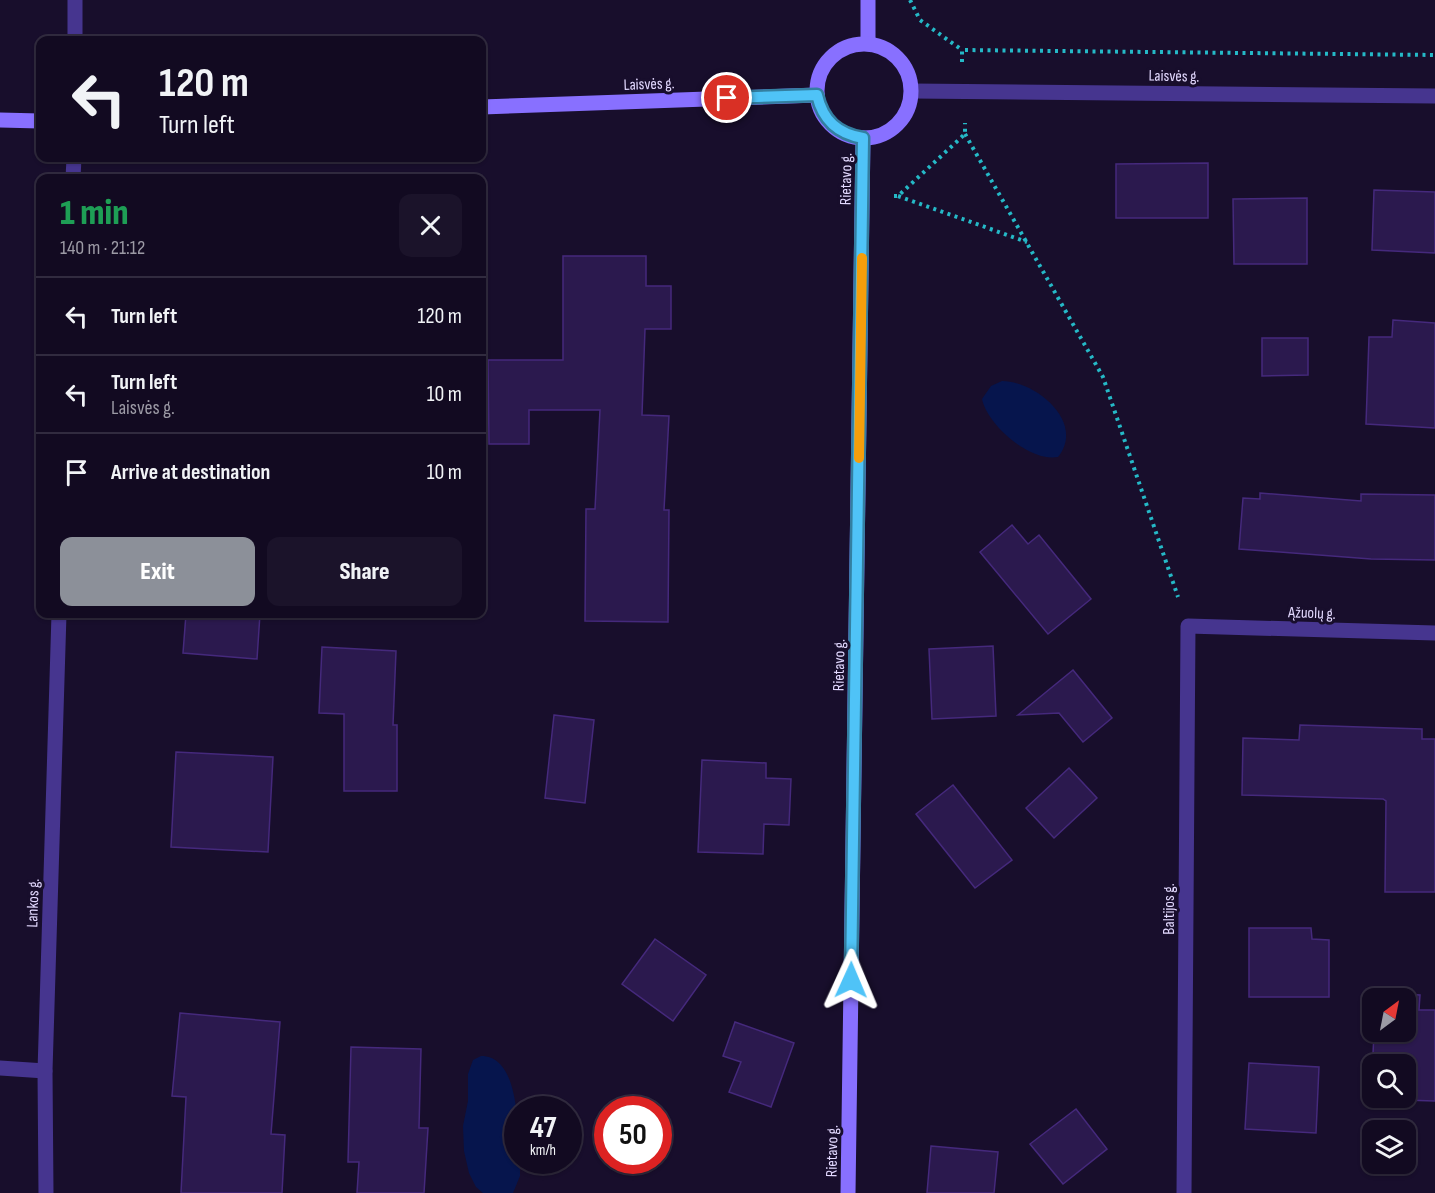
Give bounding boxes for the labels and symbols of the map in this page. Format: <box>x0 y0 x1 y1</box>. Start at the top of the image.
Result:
street label: Laisvės g. <box>1148 67 1200 86</box>
pin <box>701 72 752 123</box>
street label: Laisvės g. <box>623 74 675 95</box>
street label: Rietavo g. <box>837 153 856 205</box>
street label: Ąžuolų g. <box>1287 603 1336 624</box>
street label: Rietavo g. <box>830 639 849 691</box>
street label: Lankos g. <box>23 878 44 928</box>
street label: Baltijos g. <box>1160 883 1179 935</box>
position arrow <box>819 948 883 1012</box>
north arrow <box>1362 988 1416 1042</box>
speed limit sign: 50 <box>594 1096 672 1174</box>
street label: Rietavo g. <box>823 1125 842 1177</box>

